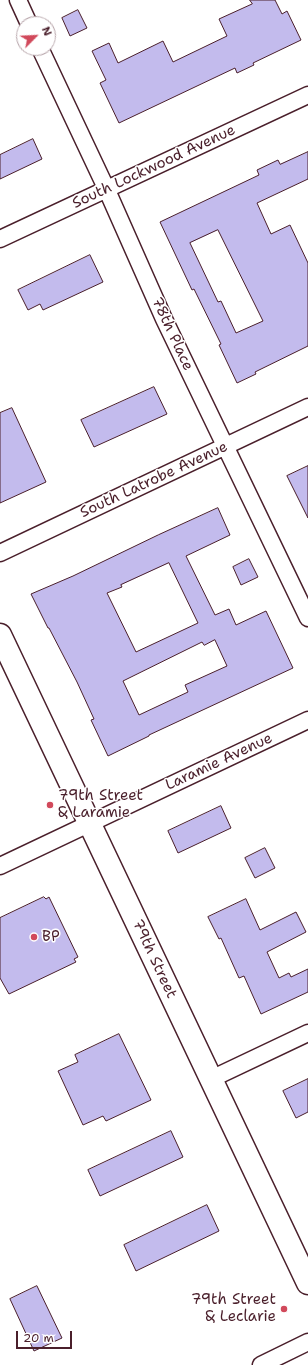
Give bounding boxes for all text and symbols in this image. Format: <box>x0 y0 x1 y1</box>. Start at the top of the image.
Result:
north arrow <box>16 16 56 56</box>
text: N <box>38 24 55 38</box>
street label: South Lockwood Avenue <box>70 121 238 213</box>
street label: 78th Place <box>147 294 197 374</box>
street label: South Latrobe Avenue <box>77 438 231 522</box>
street label: Laramie Avenue <box>163 729 275 795</box>
place label: 79th Street & Laramie <box>58 787 143 822</box>
marker: 79th Street & Laramie <box>45 800 55 810</box>
street label: 79th Street <box>128 917 180 1001</box>
place label: BP <box>42 928 60 946</box>
marker: BP <box>29 932 39 942</box>
place label: 79th Street & Leclarie <box>191 1291 276 1326</box>
marker: 79th Street & Leclarie <box>279 1304 289 1314</box>
scale bar <box>18 1323 74 1349</box>
text: 20 m <box>23 1330 54 1346</box>

